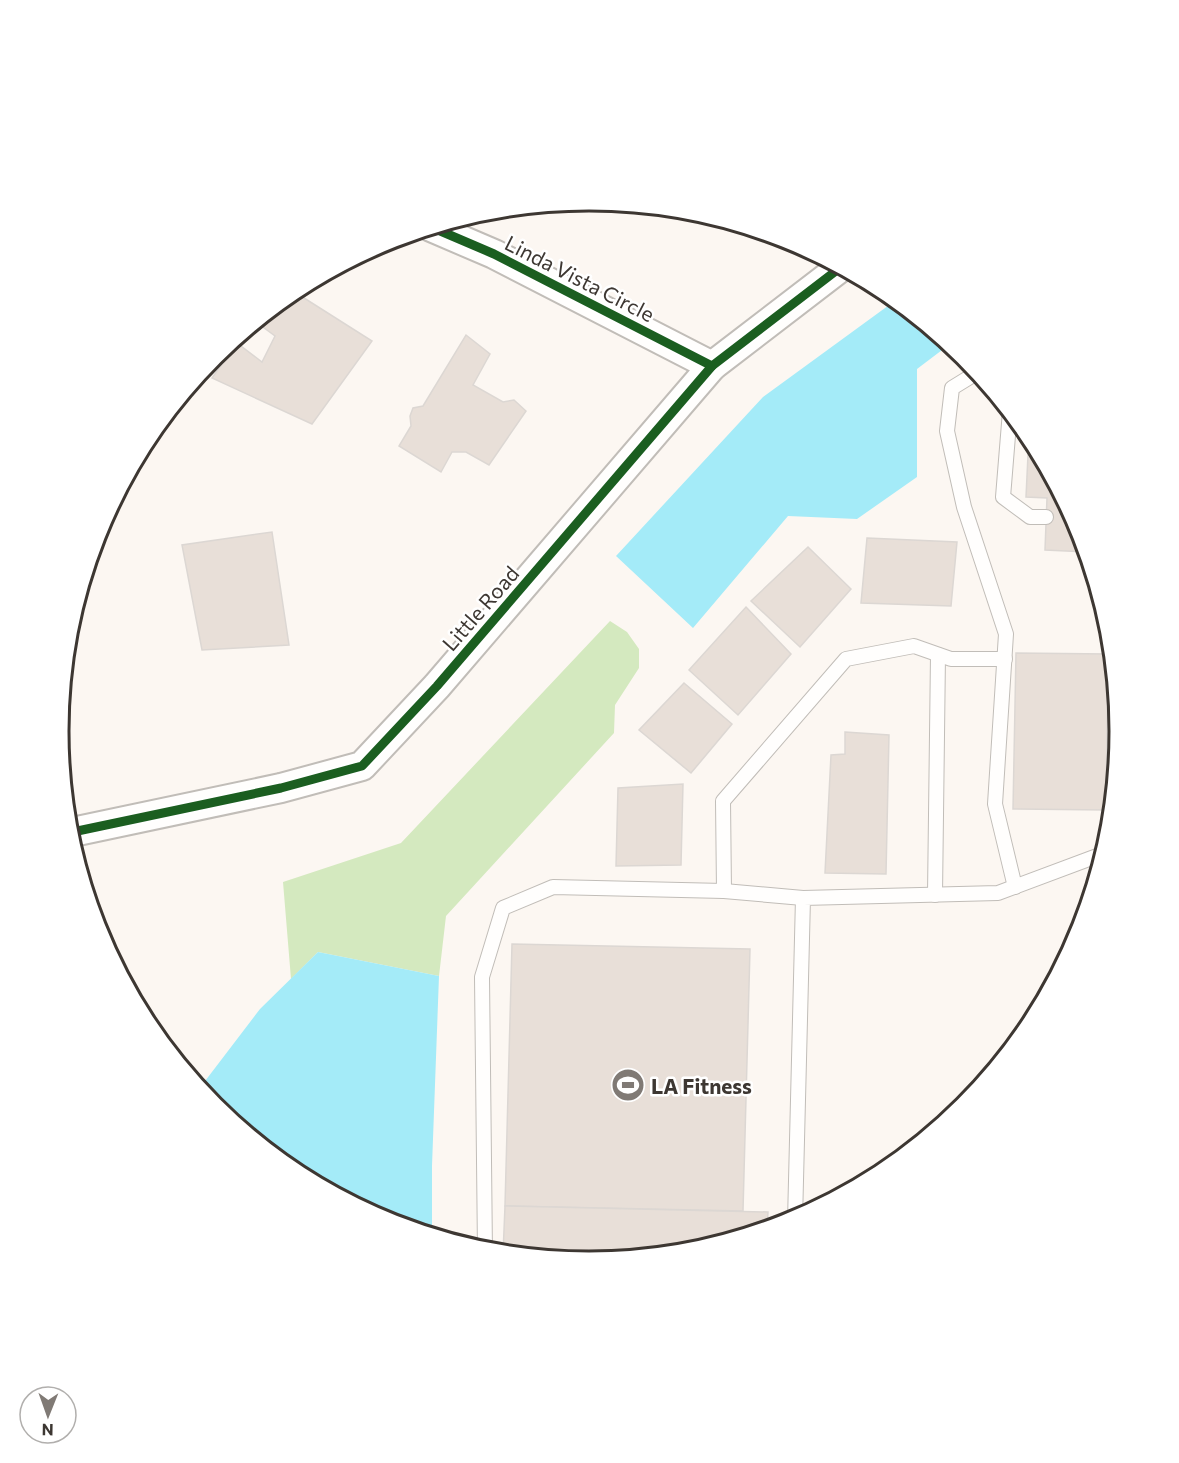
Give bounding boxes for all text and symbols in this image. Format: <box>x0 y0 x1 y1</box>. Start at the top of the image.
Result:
street label: Linda Vista Circle <box>501 230 659 326</box>
street label: Little Road <box>436 561 524 655</box>
sports icon: LA Fitness <box>610 1067 646 1103</box>
place label: LA Fitness <box>651 1073 752 1098</box>
north arrow <box>18 1385 78 1445</box>
text: N <box>42 1421 54 1440</box>

